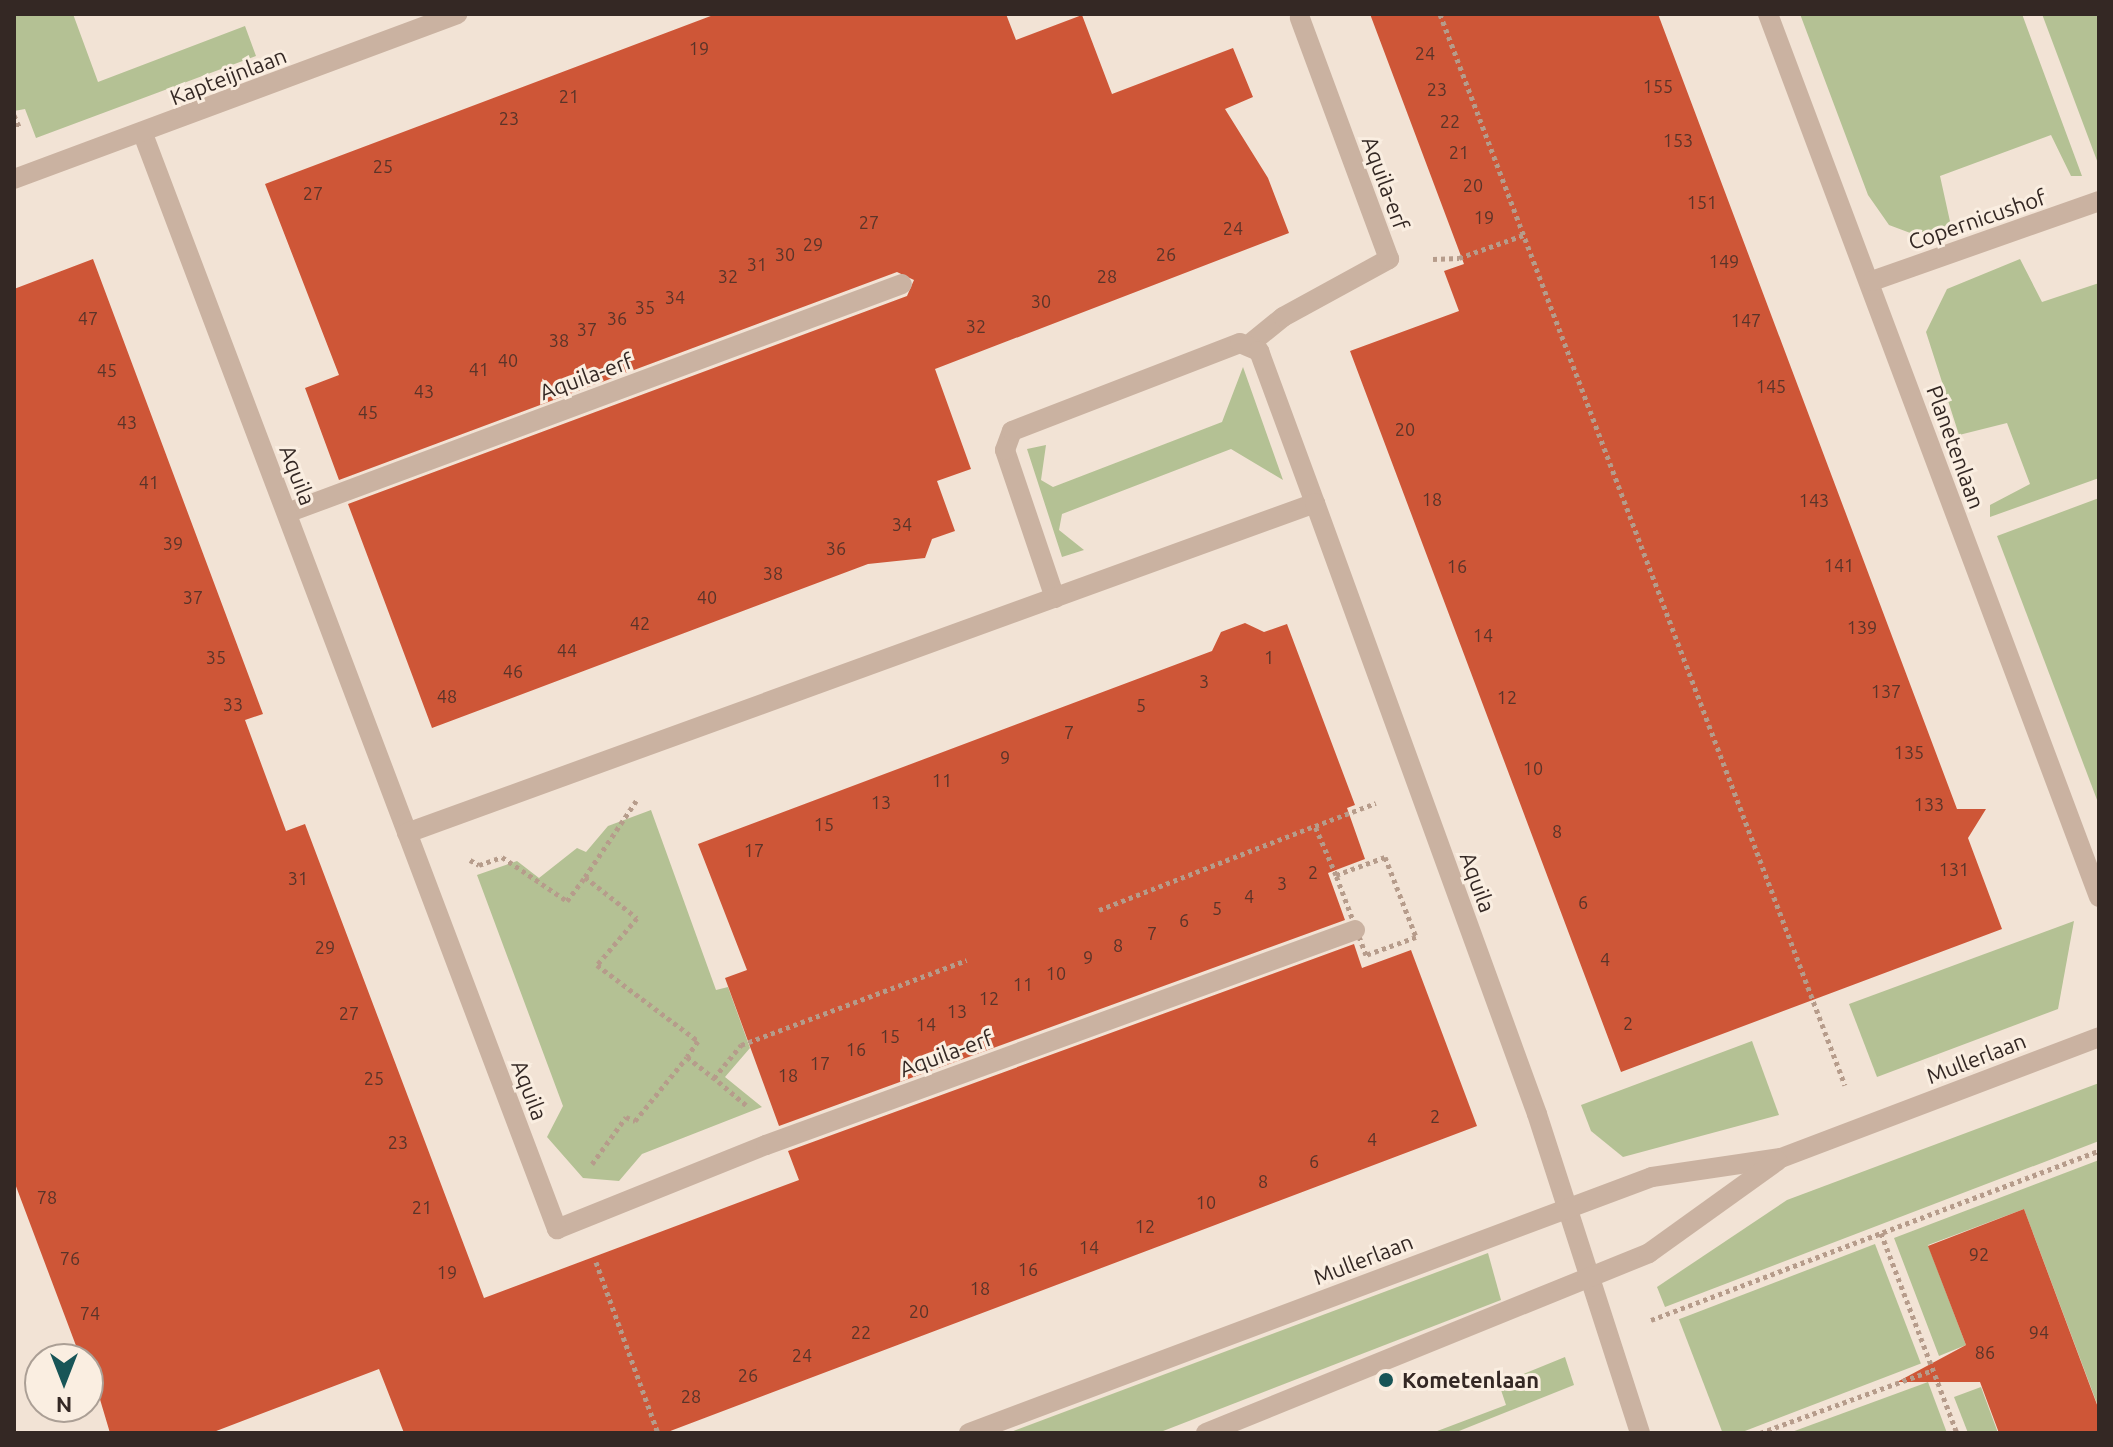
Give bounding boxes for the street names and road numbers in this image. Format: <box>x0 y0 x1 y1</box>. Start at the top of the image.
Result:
street label: Kapteijnlaan <box>166 42 290 110</box>
street label: Aquila-erf <box>1357 133 1415 233</box>
street label: Copernicushof <box>1905 183 2049 255</box>
street label: Aquila-erf <box>536 347 636 405</box>
street label: Planetenlaan <box>1921 382 1991 512</box>
street label: Aquila <box>275 441 321 509</box>
street label: Aquila <box>1455 848 1501 916</box>
street label: Aquila-erf <box>896 1024 996 1082</box>
street label: Mullerlaan <box>1922 1027 2030 1089</box>
street label: Aquila <box>507 1056 553 1124</box>
street label: Mullerlaan <box>1309 1228 1417 1290</box>

